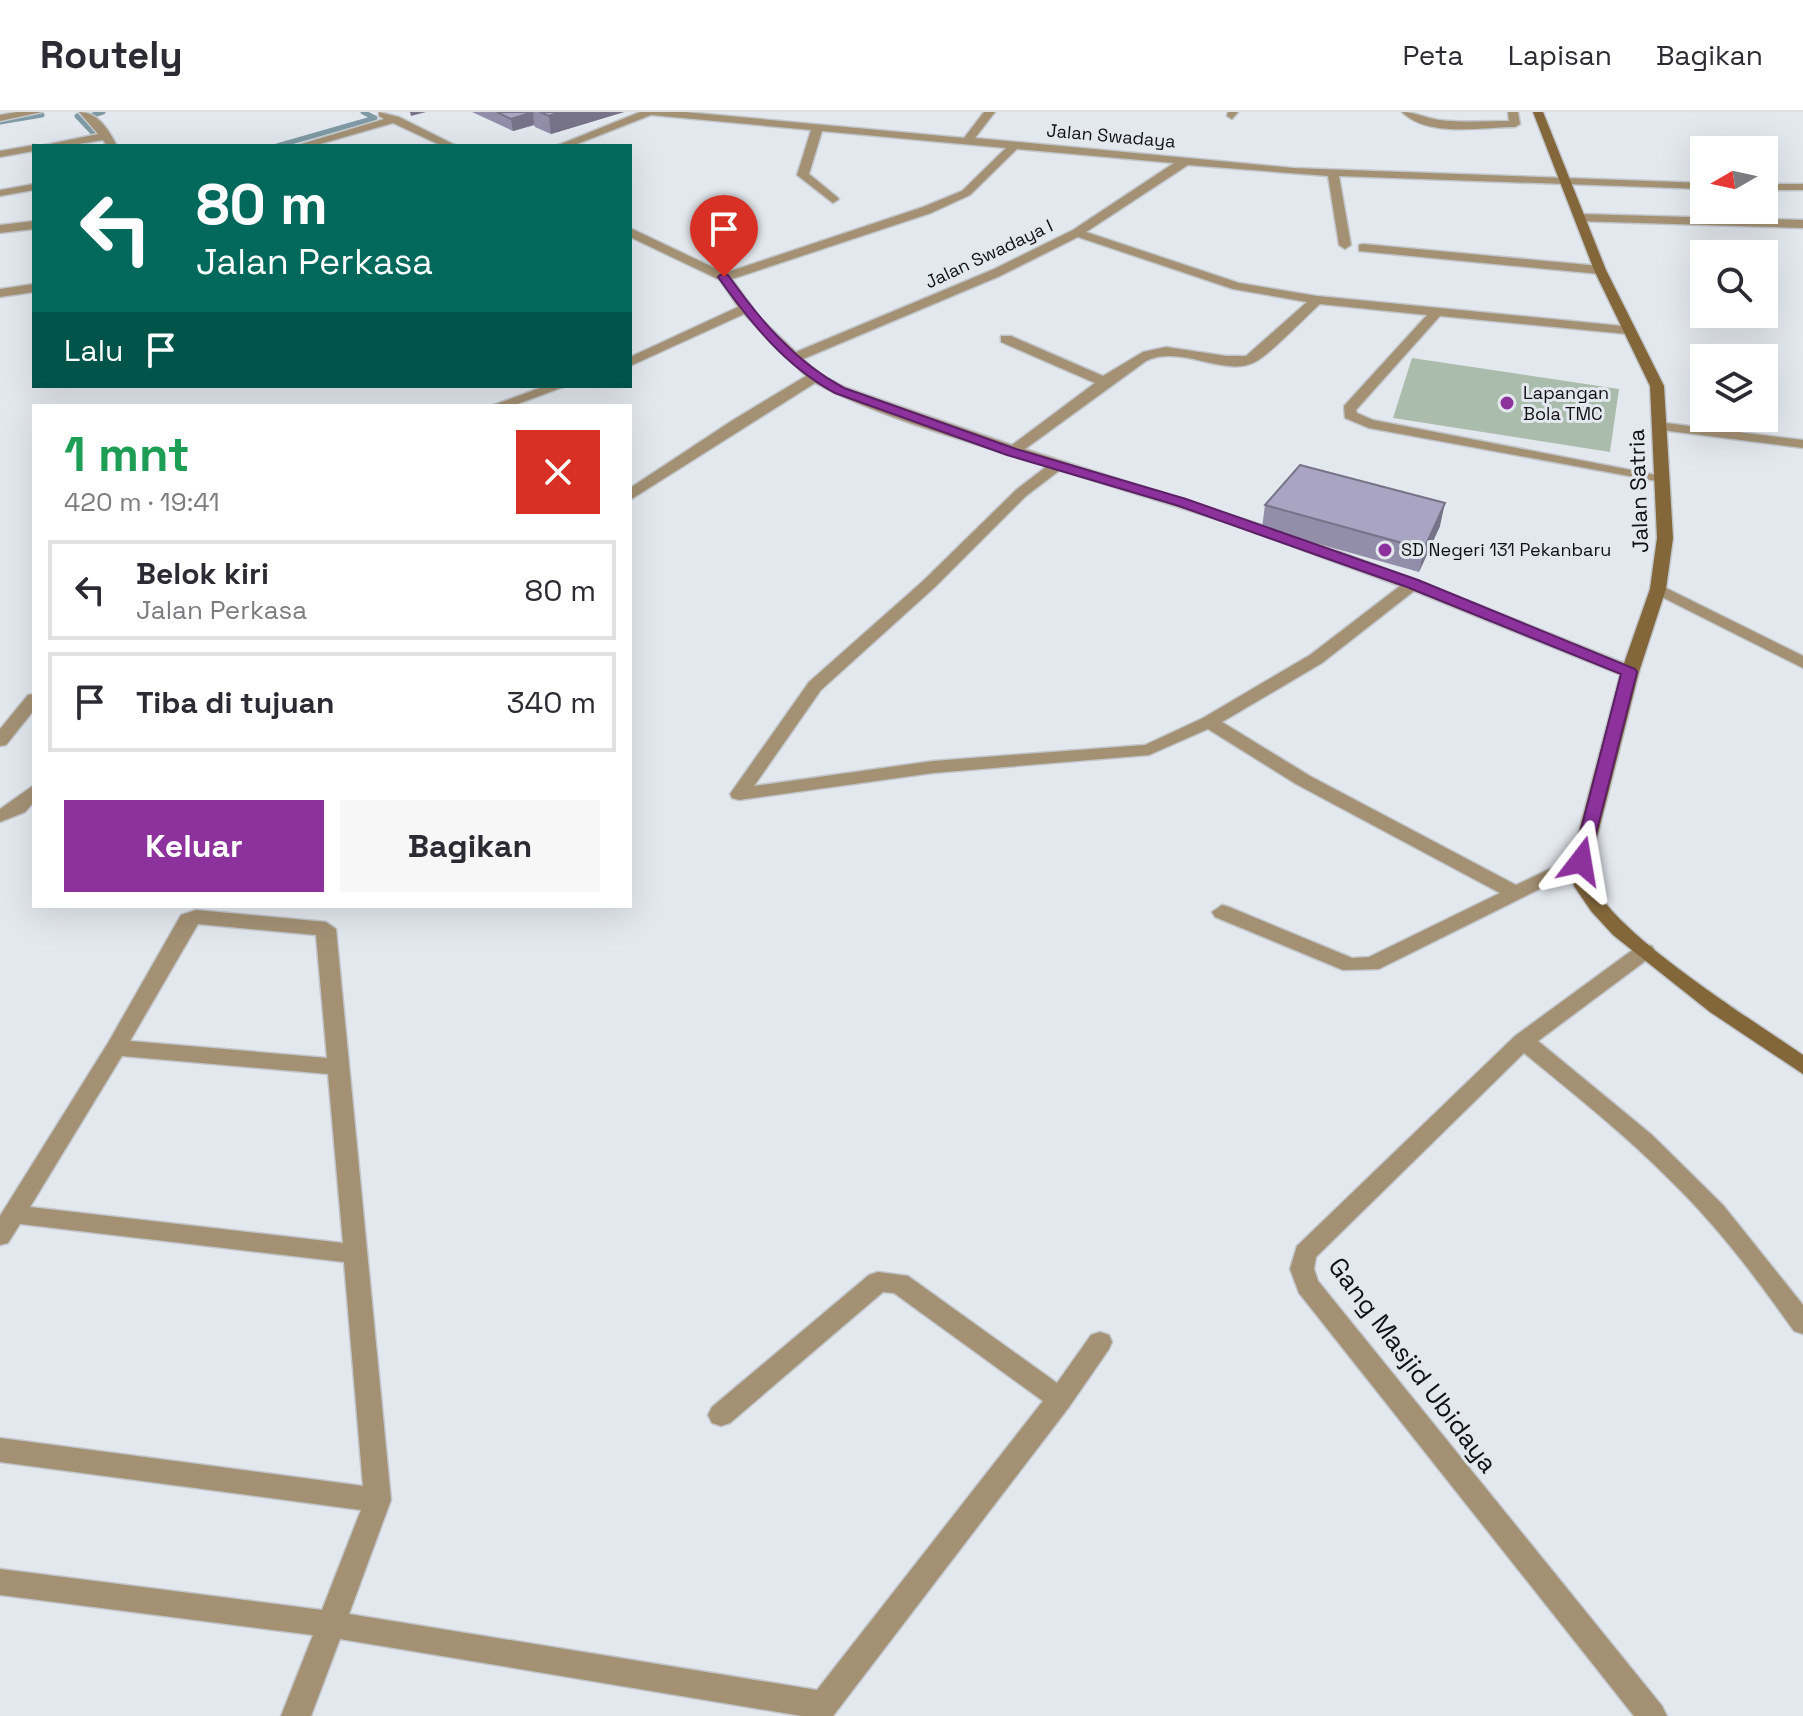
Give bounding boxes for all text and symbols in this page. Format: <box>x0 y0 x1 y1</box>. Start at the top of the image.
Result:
text: Routely <box>40 31 183 79</box>
text: Peta <box>1402 37 1464 73</box>
text: Lapisan <box>1508 37 1612 73</box>
text: Bagikan <box>1656 37 1763 73</box>
street label: Jalan Swadaya <box>1046 118 1177 153</box>
north arrow <box>1690 136 1778 224</box>
map controls <box>1690 136 1778 432</box>
text: 80 m <box>196 169 328 240</box>
icon: left <box>64 176 168 280</box>
pin <box>690 195 758 277</box>
icon: arrive <box>702 207 746 251</box>
street label: Jalan Swadaya I <box>921 214 1056 293</box>
text: Jalan Perkasa <box>196 239 433 285</box>
button: search <box>1690 240 1778 328</box>
icon: arrive <box>139 328 183 372</box>
text: Lalu <box>64 331 123 370</box>
button: layers <box>1690 344 1778 432</box>
place label: Lapangan Bola TMC <box>1523 381 1609 425</box>
marker: Lapangan Bola TMC <box>1498 394 1516 412</box>
text: 1 mnt <box>64 424 190 485</box>
street label: Jalan Satria <box>1622 428 1654 554</box>
button: close <box>516 430 600 514</box>
text: 420 m · 19:41 <box>64 485 220 519</box>
place label: SD Negeri 131 Pekanbaru <box>1401 538 1611 561</box>
marker: SD Negeri 131 Pekanbaru <box>1376 541 1394 559</box>
text: Belok kiri <box>136 554 269 593</box>
icon: left <box>68 568 112 612</box>
text: 80 m <box>525 571 596 610</box>
text: Jalan Perkasa <box>136 593 307 627</box>
icon: arrive <box>68 680 112 724</box>
text: Tiba di tujuan <box>136 683 335 722</box>
text: 340 m <box>506 683 596 722</box>
button: Keluar <box>64 800 324 892</box>
button: Bagikan <box>340 800 600 892</box>
position arrow <box>1539 819 1623 903</box>
street label: Gang Masjid Ubidaya <box>1321 1250 1505 1480</box>

